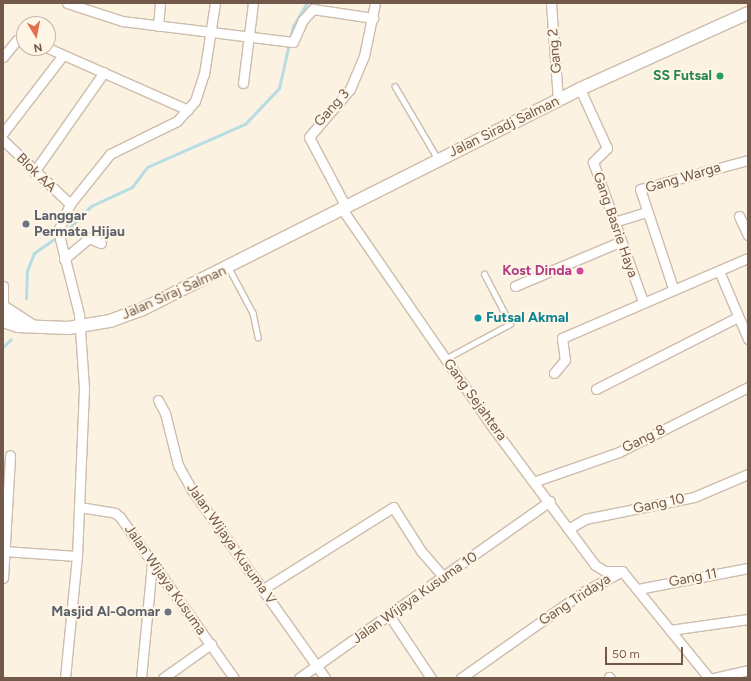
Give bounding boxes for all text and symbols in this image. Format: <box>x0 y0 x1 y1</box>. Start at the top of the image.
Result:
north arrow <box>16 16 56 56</box>
street label: Gang 2 <box>545 28 565 74</box>
text: N <box>33 40 43 54</box>
place label: SS Futsal <box>653 68 712 84</box>
marker: SS Futsal <box>715 71 725 81</box>
street label: Gang 3 <box>311 86 353 130</box>
street label: Jalan Siradj Salman <box>446 93 562 161</box>
street label: Blok AA <box>13 150 59 196</box>
street label: Gang Warga <box>643 159 723 197</box>
street label: Gang Basrie Haya <box>589 170 641 280</box>
place label: Langgar Permata Hijau <box>34 208 125 240</box>
marker: Langgar Permata Hijau <box>21 219 31 229</box>
street label: Jalan Siraj Salman <box>119 262 229 324</box>
place label: Kost Dinda <box>502 263 572 279</box>
marker: Kost Dinda <box>575 266 585 276</box>
place label: Futsal Akmal <box>486 310 569 326</box>
marker: Futsal Akmal <box>473 313 483 323</box>
street label: Gang Sejahtera <box>440 356 510 444</box>
street label: Gang 8 <box>620 421 668 457</box>
street label: Jalan Wijaya Kusuma V <box>183 480 279 608</box>
street label: Gang 10 <box>632 490 686 518</box>
street label: Jalan Wijaya Kusuma <box>121 522 209 638</box>
street label: Jalan Wijaya Kusuma 10 <box>349 548 481 648</box>
street label: Gang 11 <box>667 565 719 591</box>
street label: Gang Tridaya <box>536 571 614 629</box>
place label: Masjid Al-Qomar <box>51 604 160 620</box>
marker: Masjid Al-Qomar <box>163 607 173 617</box>
scale bar <box>607 639 685 665</box>
text: 50 m <box>612 647 640 661</box>

